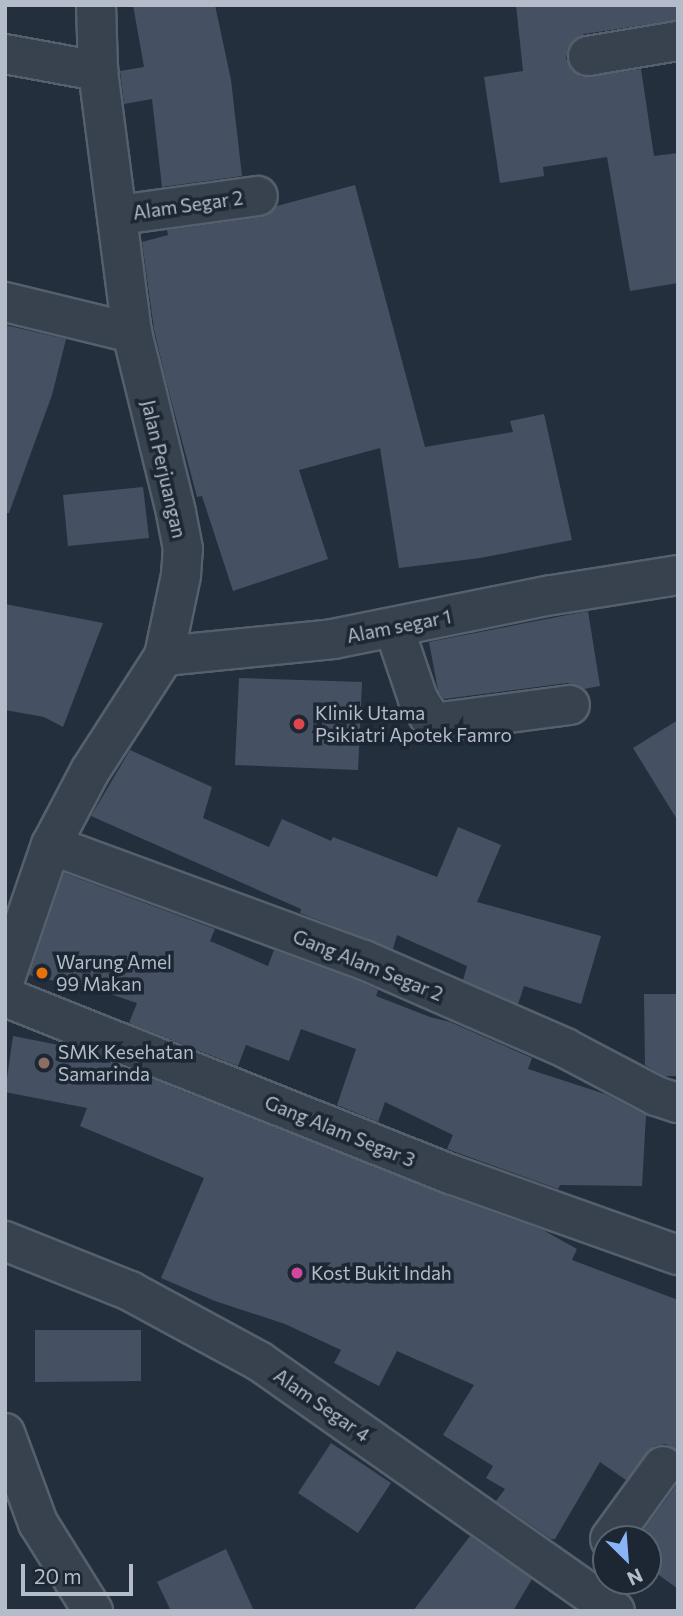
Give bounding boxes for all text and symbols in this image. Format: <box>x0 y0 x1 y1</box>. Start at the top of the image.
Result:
street label: Alam Segar 2 <box>131 186 245 224</box>
street label: Jalan Perjuangan <box>137 398 191 540</box>
street label: Alam segar 1 <box>345 605 453 647</box>
place label: Klinik Utama Psikiatri Apotek Famro <box>315 702 512 746</box>
marker: Klinik Utama Psikiatri Apotek Famro <box>289 714 309 734</box>
street label: Gang Alam Segar 2 <box>290 924 446 1006</box>
place label: Warung Amel 99 Makan <box>56 951 172 995</box>
marker: Warung Amel 99 Makan <box>34 965 50 981</box>
place label: SMK Kesehatan Samarinda <box>58 1041 194 1085</box>
marker: SMK Kesehatan Samarinda <box>36 1055 52 1071</box>
street label: Gang Alam Segar 3 <box>262 1090 418 1172</box>
place label: Kost Bukit Indah <box>311 1262 452 1284</box>
marker: Kost Bukit Indah <box>289 1265 305 1281</box>
street label: Alam Segar 4 <box>270 1364 374 1446</box>
north arrow <box>592 1525 662 1595</box>
scale bar <box>24 1550 136 1594</box>
text: 20 m <box>34 1563 82 1588</box>
text: N <box>624 1564 647 1591</box>

